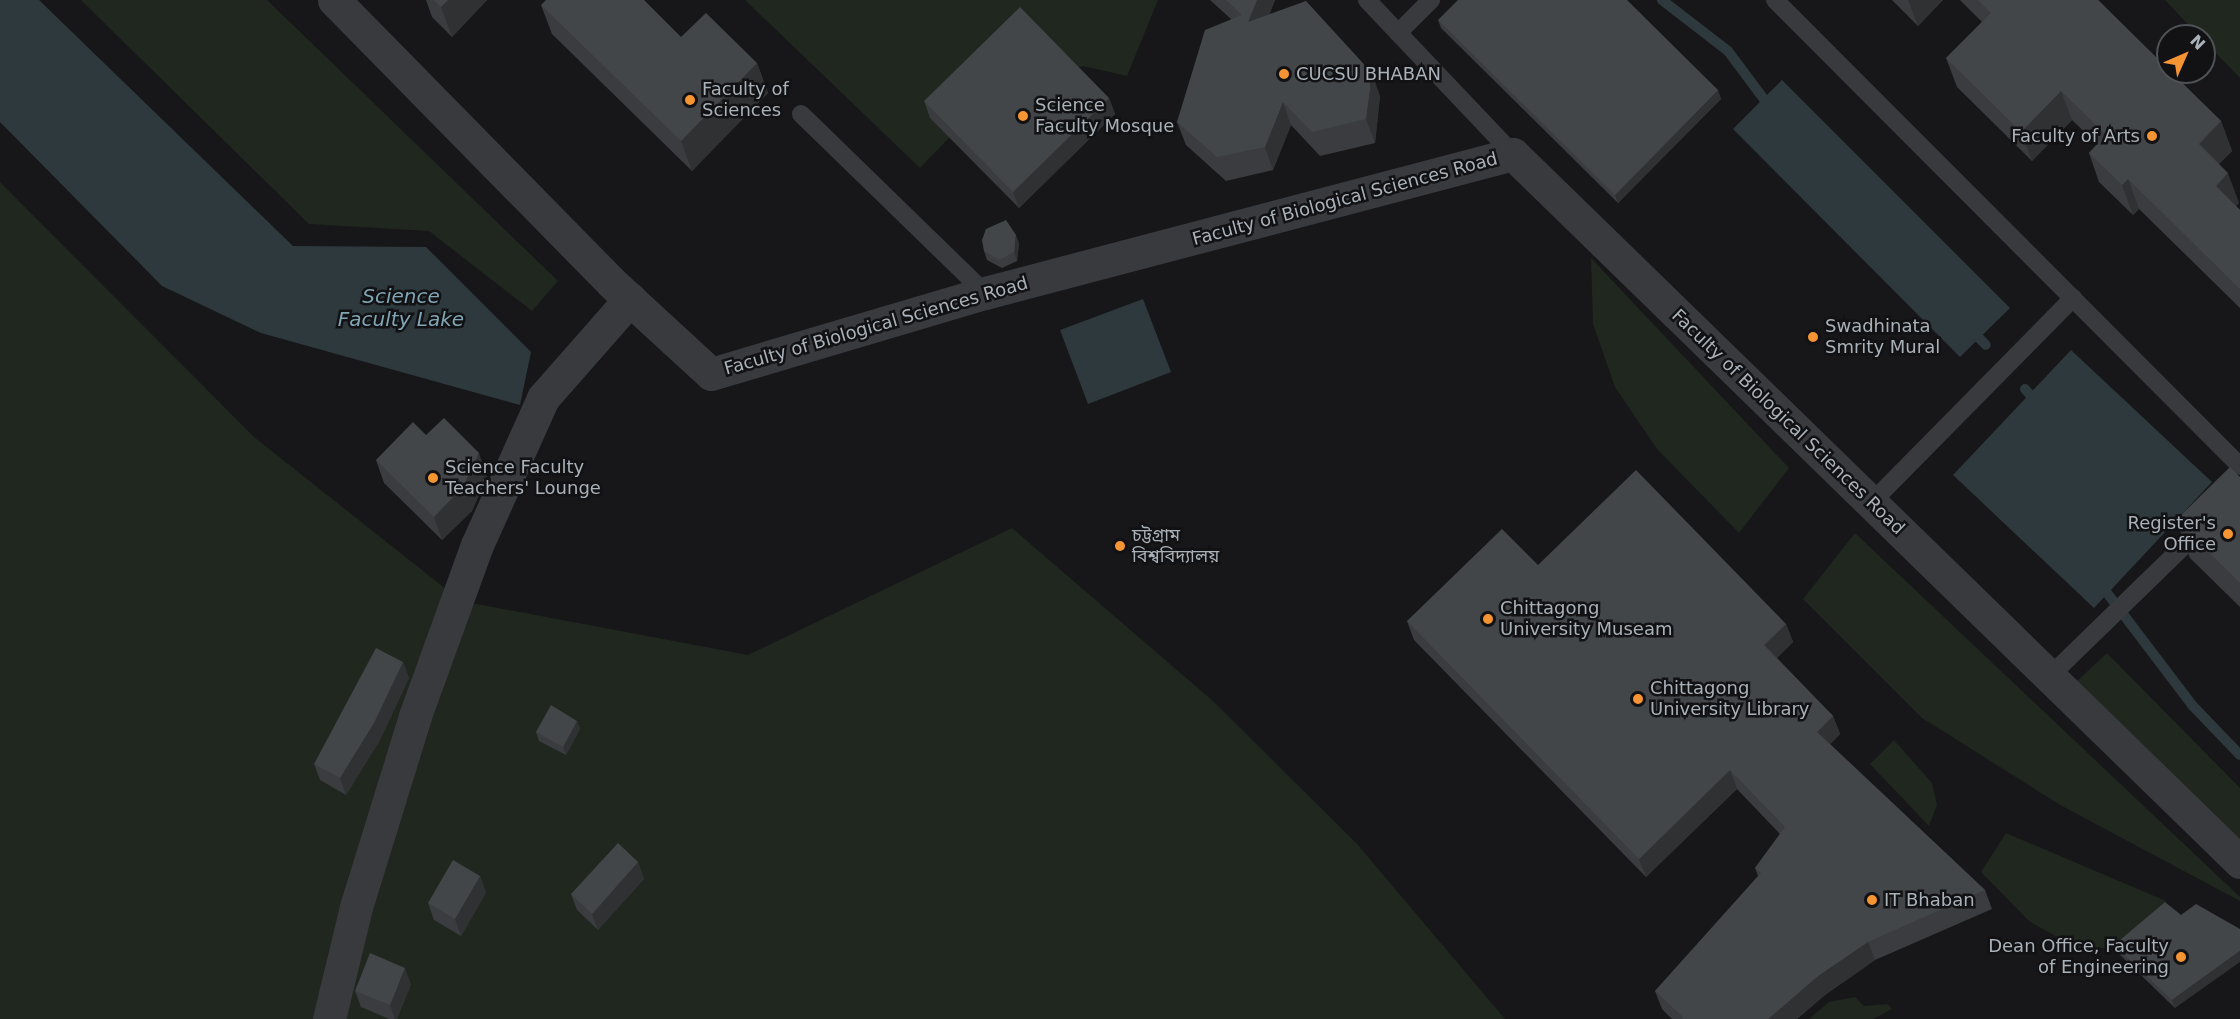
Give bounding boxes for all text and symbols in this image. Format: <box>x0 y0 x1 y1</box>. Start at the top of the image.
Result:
north arrow <box>2156 24 2216 84</box>
text: N <box>2186 31 2209 54</box>
place label: CUCSU BHABAN <box>1296 63 1441 85</box>
marker: CUCSU BHABAN <box>1277 67 1291 81</box>
place label: Faculty of Sciences <box>702 79 789 122</box>
marker: Faculty of Sciences <box>683 93 697 107</box>
place label: Science Faculty Mosque <box>1035 95 1174 138</box>
marker: Science Faculty Mosque <box>1016 109 1030 123</box>
place label: Faculty of Arts <box>2011 125 2140 147</box>
marker: Faculty of Arts <box>2145 129 2159 143</box>
street label: Faculty of Biological Sciences Road <box>1190 148 1500 250</box>
street label: Faculty of Biological Sciences Road <box>722 272 1030 380</box>
water label: Science Faculty Lake <box>338 285 464 332</box>
street label: Faculty of Biological Sciences Road <box>1667 305 1909 539</box>
place label: Swadhinata Smrity Mural <box>1825 316 1940 358</box>
marker: Swadhinata Smrity Mural <box>1806 330 1820 344</box>
place label: Science Faculty Teachers' Lounge <box>445 457 601 500</box>
marker: Science Faculty Teachers' Lounge <box>426 471 440 485</box>
place label: Register's Office <box>2128 513 2216 556</box>
place label: চট্টগ্রাম বিশ্ববিদ্যালয় <box>1132 525 1219 568</box>
marker: Register's Office <box>2221 527 2235 541</box>
marker: চট্টগ্রাম বিশ্ববিদ্যালয় <box>1113 539 1127 553</box>
place label: Chittagong University Museam <box>1500 598 1672 640</box>
marker: Chittagong University Museam <box>1481 612 1495 626</box>
place label: Chittagong University Library <box>1650 678 1809 720</box>
marker: Chittagong University Library <box>1631 692 1645 706</box>
place label: IT Bhaban <box>1884 889 1975 911</box>
marker: IT Bhaban <box>1865 893 1879 907</box>
place label: Dean Office, Faculty of Engineering <box>1988 936 2169 978</box>
marker: Dean Office, Faculty of Engineering <box>2174 950 2188 964</box>

